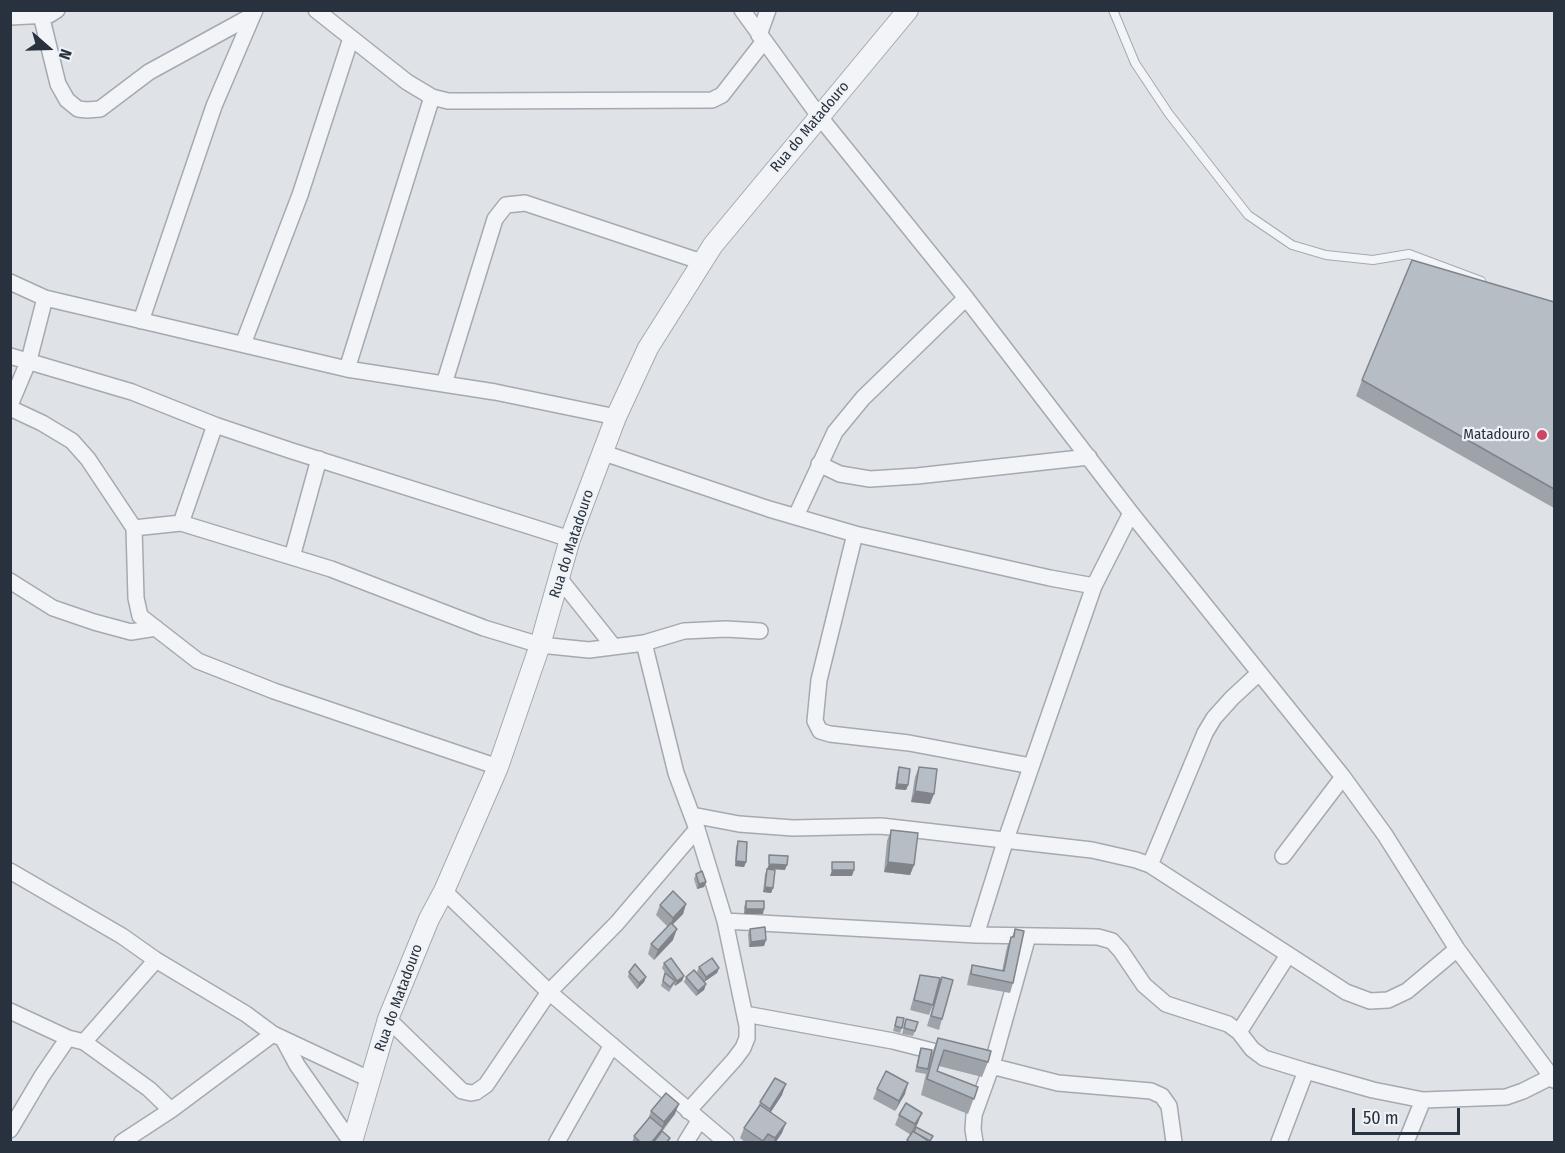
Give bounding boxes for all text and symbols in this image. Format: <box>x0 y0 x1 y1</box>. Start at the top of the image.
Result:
north arrow <box>18 18 78 78</box>
text: N <box>55 47 76 62</box>
street label: Rua do Matadouro <box>767 78 853 176</box>
place label: Matadouro <box>1463 426 1530 444</box>
marker: Matadouro <box>1535 428 1549 442</box>
street label: Rua do Matadouro <box>546 487 598 601</box>
street label: Rua do Matadouro <box>371 942 427 1054</box>
scale bar <box>1355 1096 1463 1134</box>
text: 50 m <box>1363 1107 1399 1129</box>

